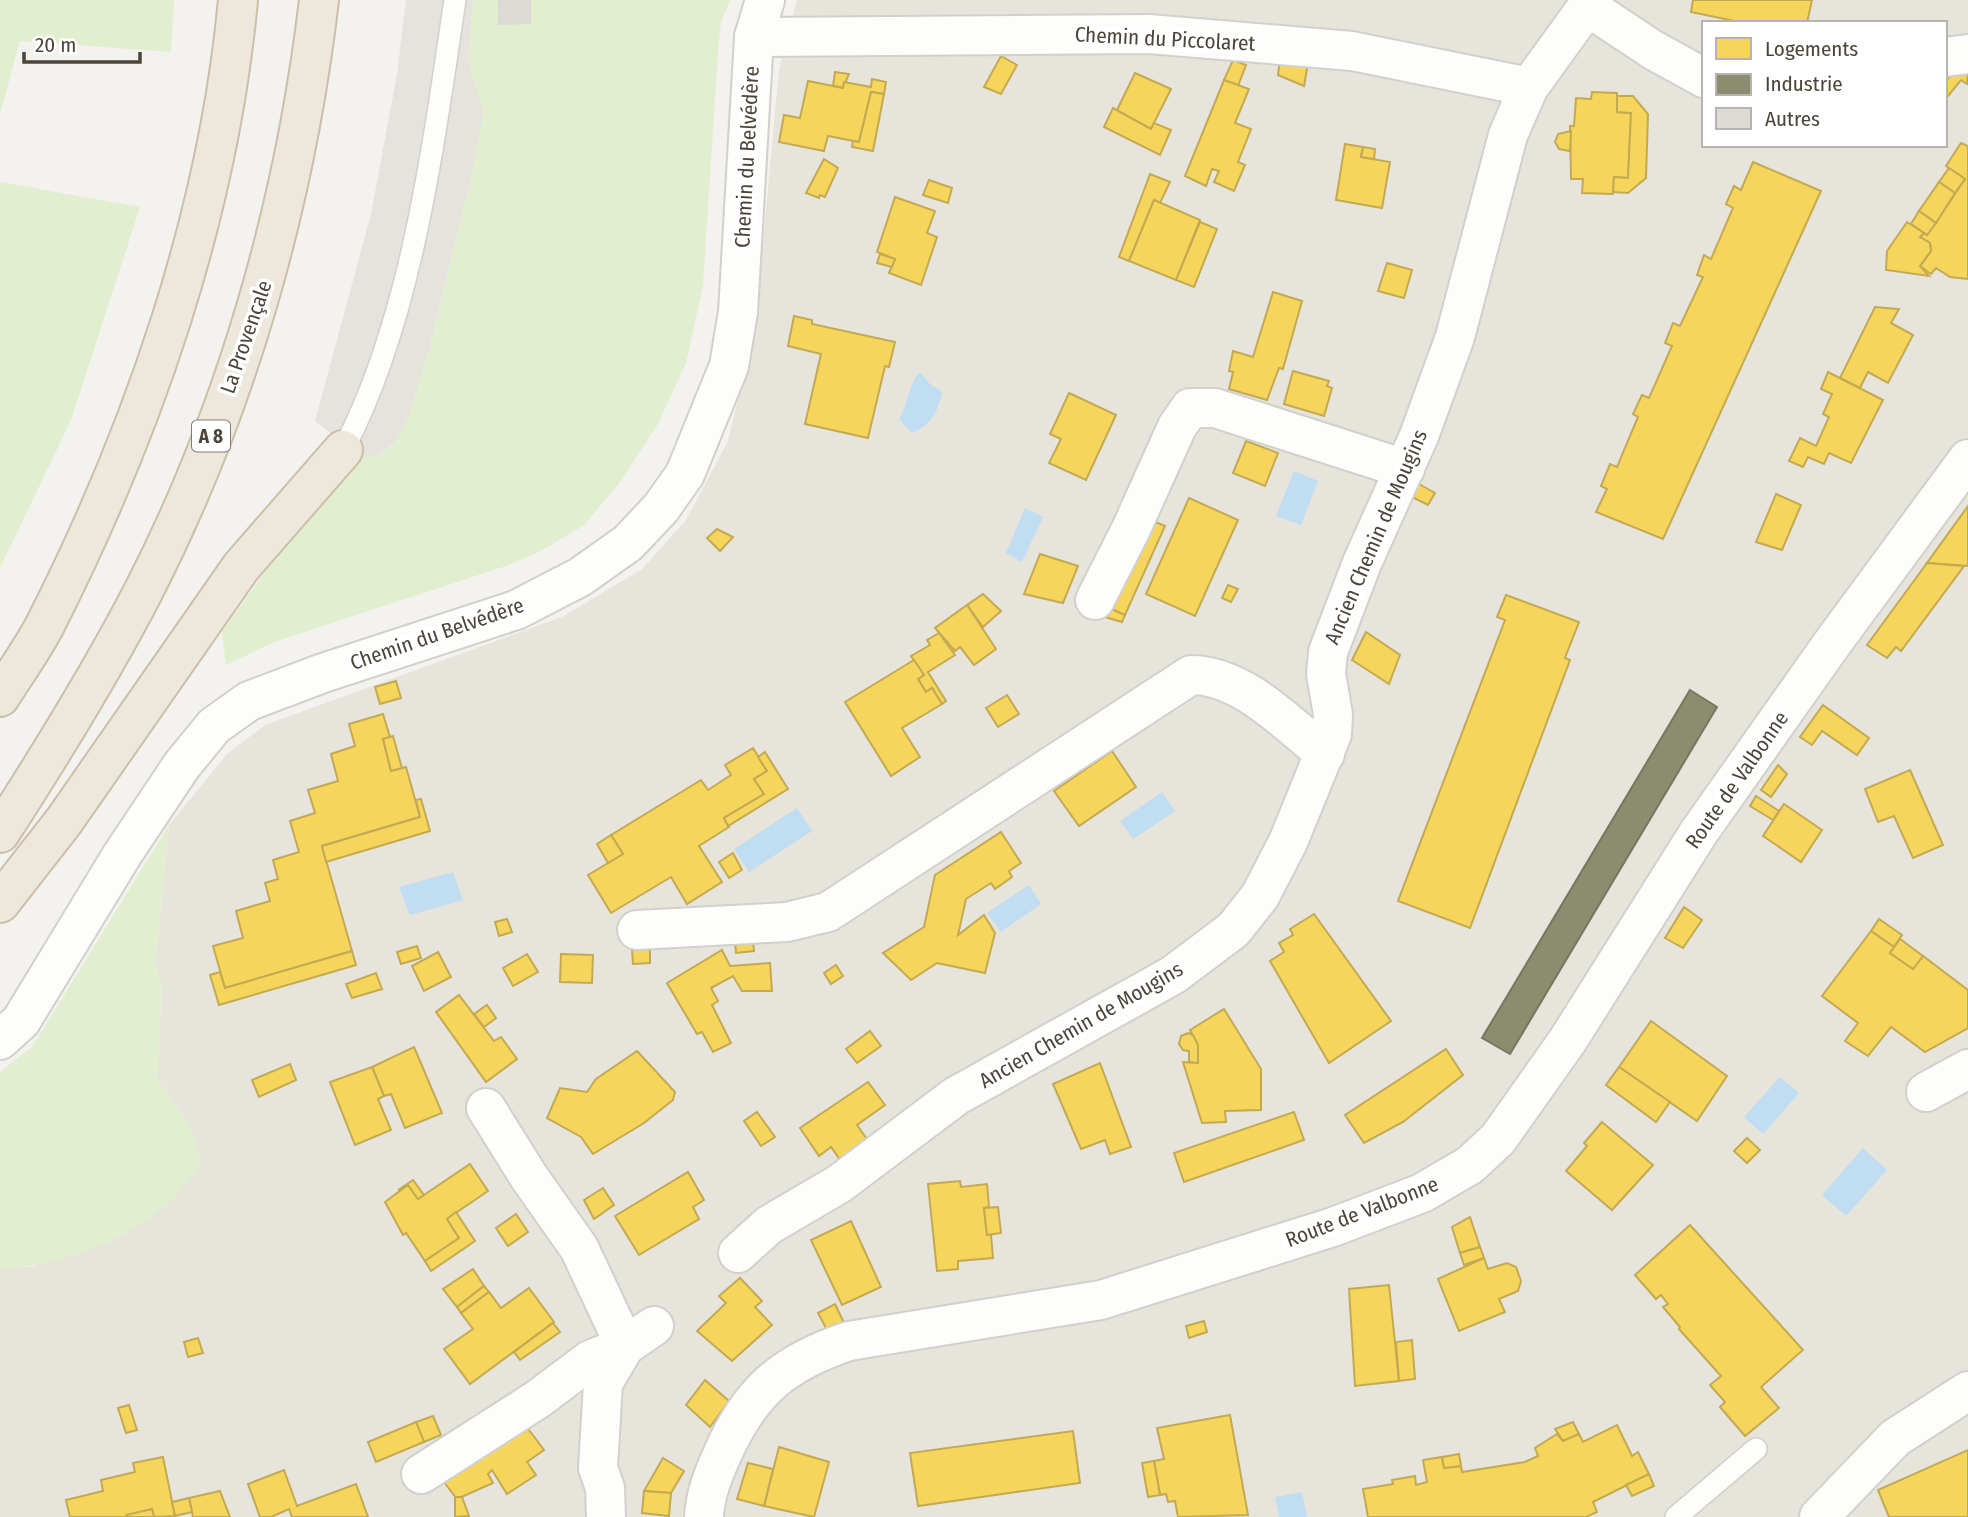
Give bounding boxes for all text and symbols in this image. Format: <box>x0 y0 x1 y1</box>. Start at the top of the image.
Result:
scale bar <box>24 21 140 65</box>
street label: Chemin du Piccolaret <box>1074 21 1256 57</box>
legend <box>1702 21 1947 147</box>
text: 20 m <box>35 32 76 58</box>
text: Logements <box>1765 36 1858 62</box>
street label: Chemin du Belvédère <box>729 65 765 249</box>
text: Industrie <box>1765 71 1843 97</box>
text: Autres <box>1765 106 1820 132</box>
street label: La Provençale <box>214 277 278 397</box>
road number: A 8 <box>192 420 230 452</box>
street label: Ancien Chemin de Mougins <box>1319 426 1433 648</box>
street label: Chemin du Belvédère <box>347 592 527 676</box>
street label: Route de Valbonne <box>1680 706 1794 854</box>
street label: Ancien Chemin de Mougins <box>975 956 1187 1094</box>
street label: Route de Valbonne <box>1282 1171 1442 1253</box>

